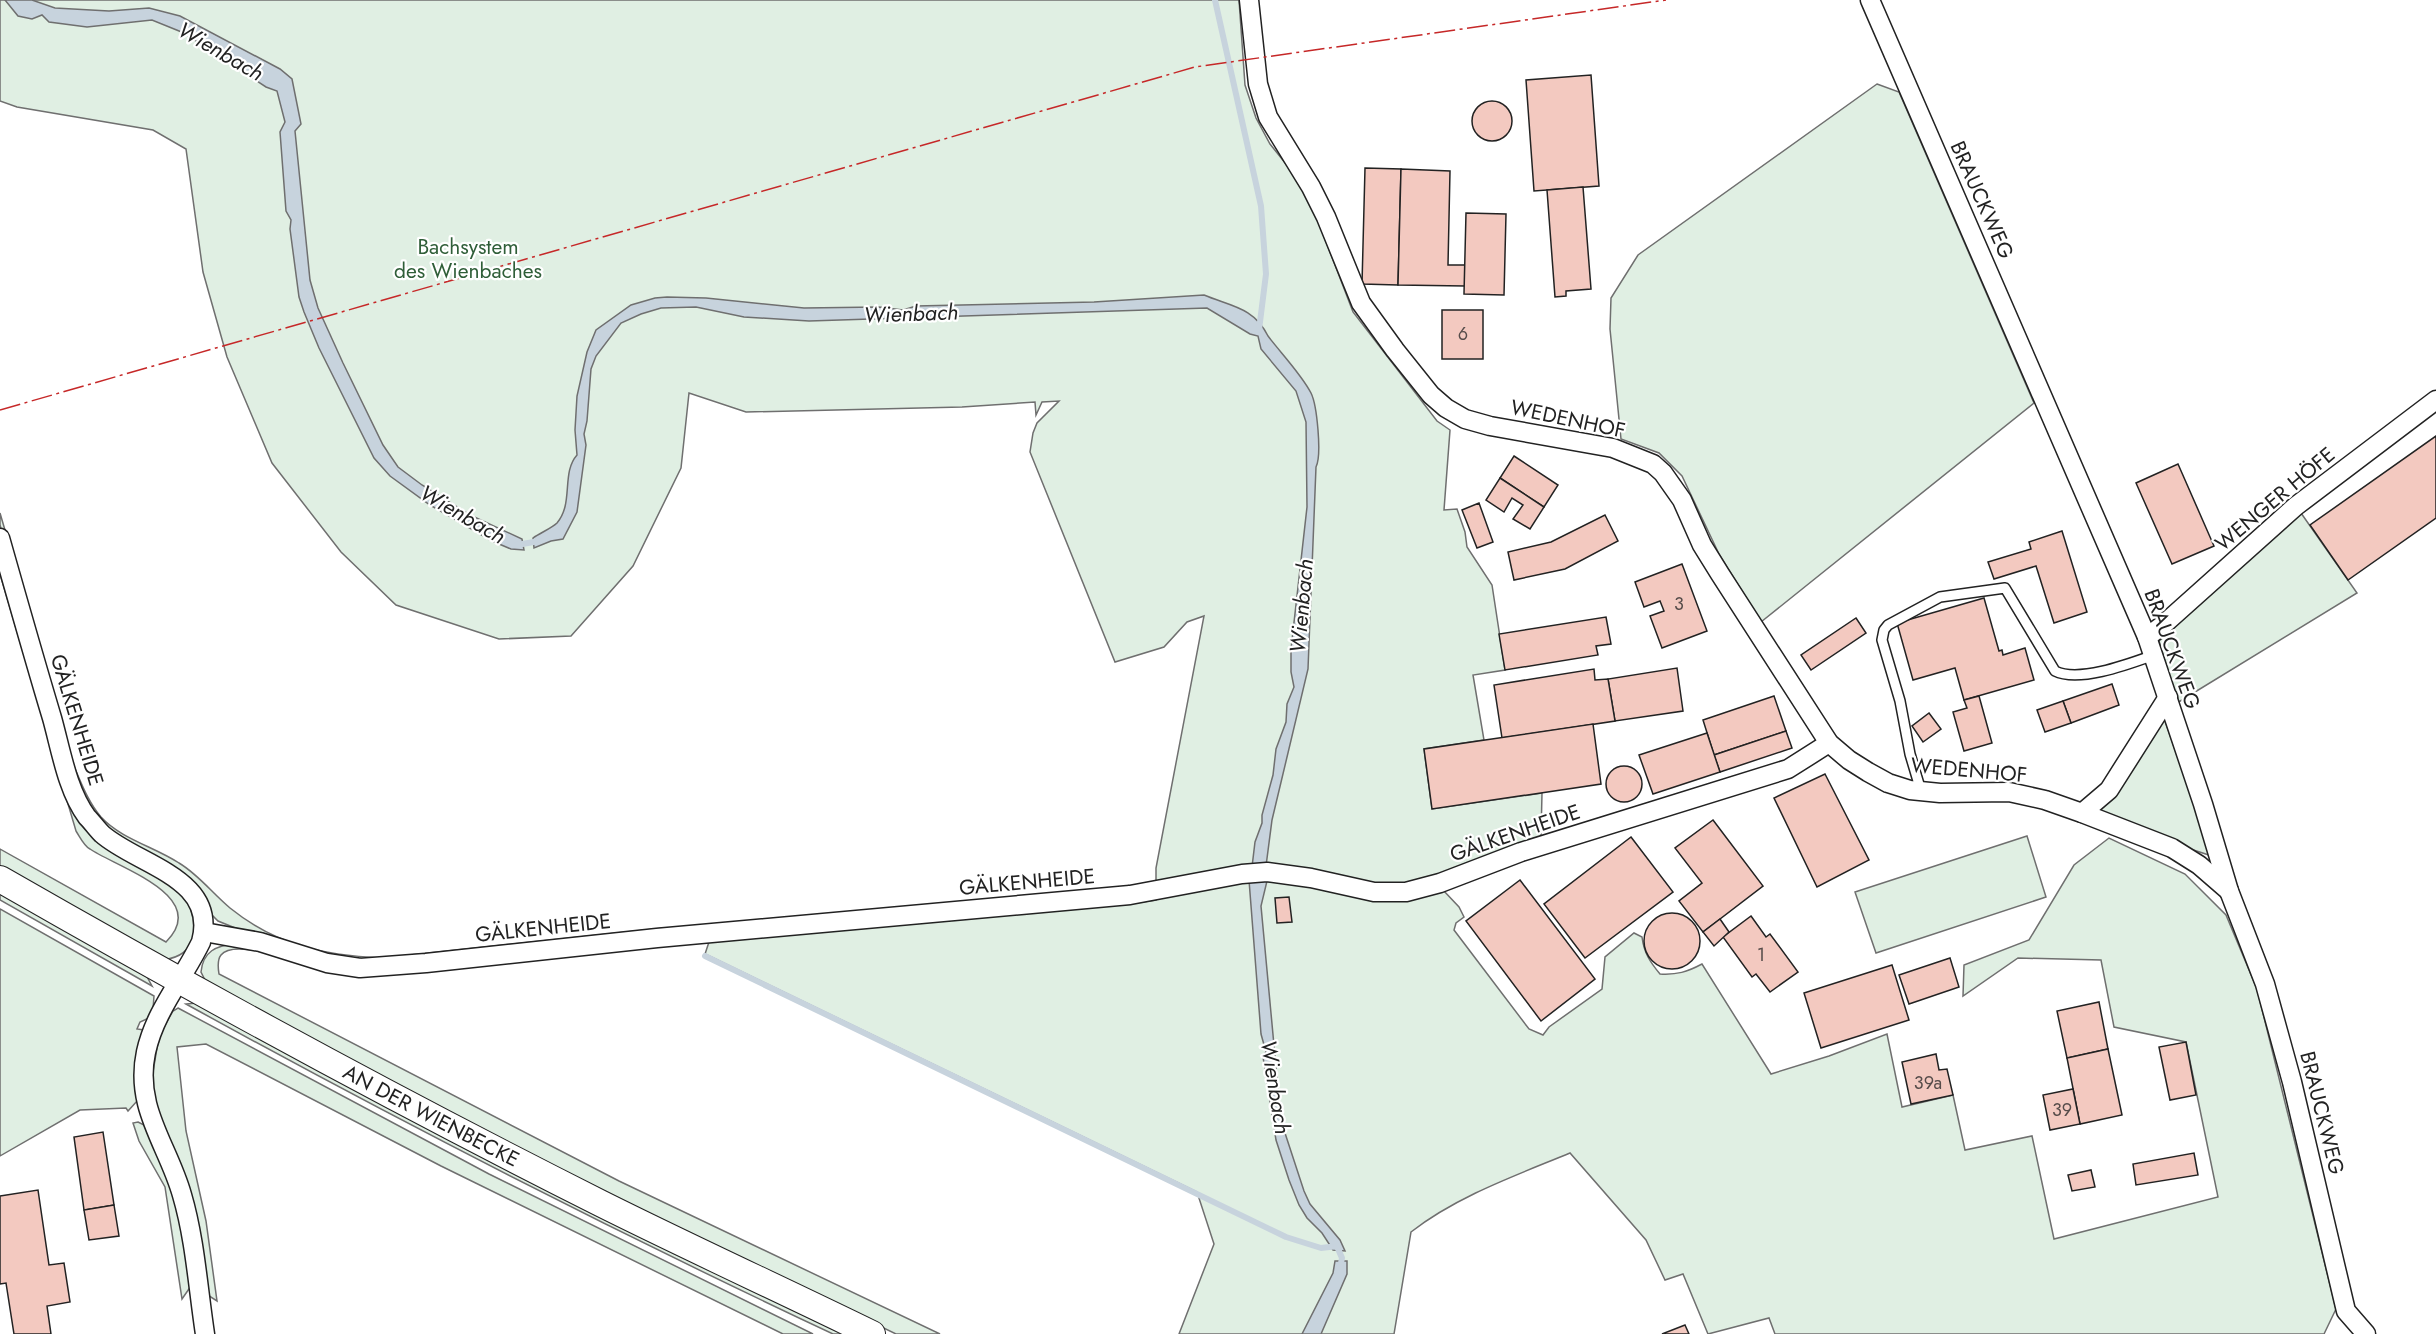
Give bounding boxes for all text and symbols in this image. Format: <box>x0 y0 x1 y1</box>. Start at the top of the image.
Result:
water label: Wienbach <box>172 13 270 89</box>
street label: BRAUCKWEG <box>1943 136 2021 264</box>
park label: Bachsystem des Wienbaches <box>394 232 542 286</box>
water label: Wienbach <box>863 295 959 331</box>
house number: 6 <box>1458 321 1468 347</box>
street label: WEDENHOF <box>1508 392 1628 446</box>
street label: WENGER HÖFE <box>2209 440 2341 558</box>
water label: Wienbach <box>414 476 512 552</box>
water label: Wienbach <box>1281 557 1321 655</box>
street label: BRAUCKWEG <box>2136 585 2208 713</box>
house number: 3 <box>1674 591 1684 617</box>
street label: GÄLKENHEIDE <box>43 650 111 790</box>
street label: WEDENHOF <box>1910 750 2028 790</box>
street label: GÄLKENHEIDE <box>1446 797 1584 869</box>
street label: GÄLKENHEIDE <box>958 861 1096 903</box>
street label: GÄLKENHEIDE <box>474 906 612 950</box>
house number: 1 <box>1757 942 1765 968</box>
water label: Wienbach <box>1253 1038 1299 1136</box>
street label: BRAUCKWEG <box>2292 1048 2352 1178</box>
street label: AN DER WIENBECKE <box>338 1057 525 1175</box>
house number: 39a <box>1914 1070 1942 1096</box>
house number: 39 <box>2052 1097 2072 1123</box>

